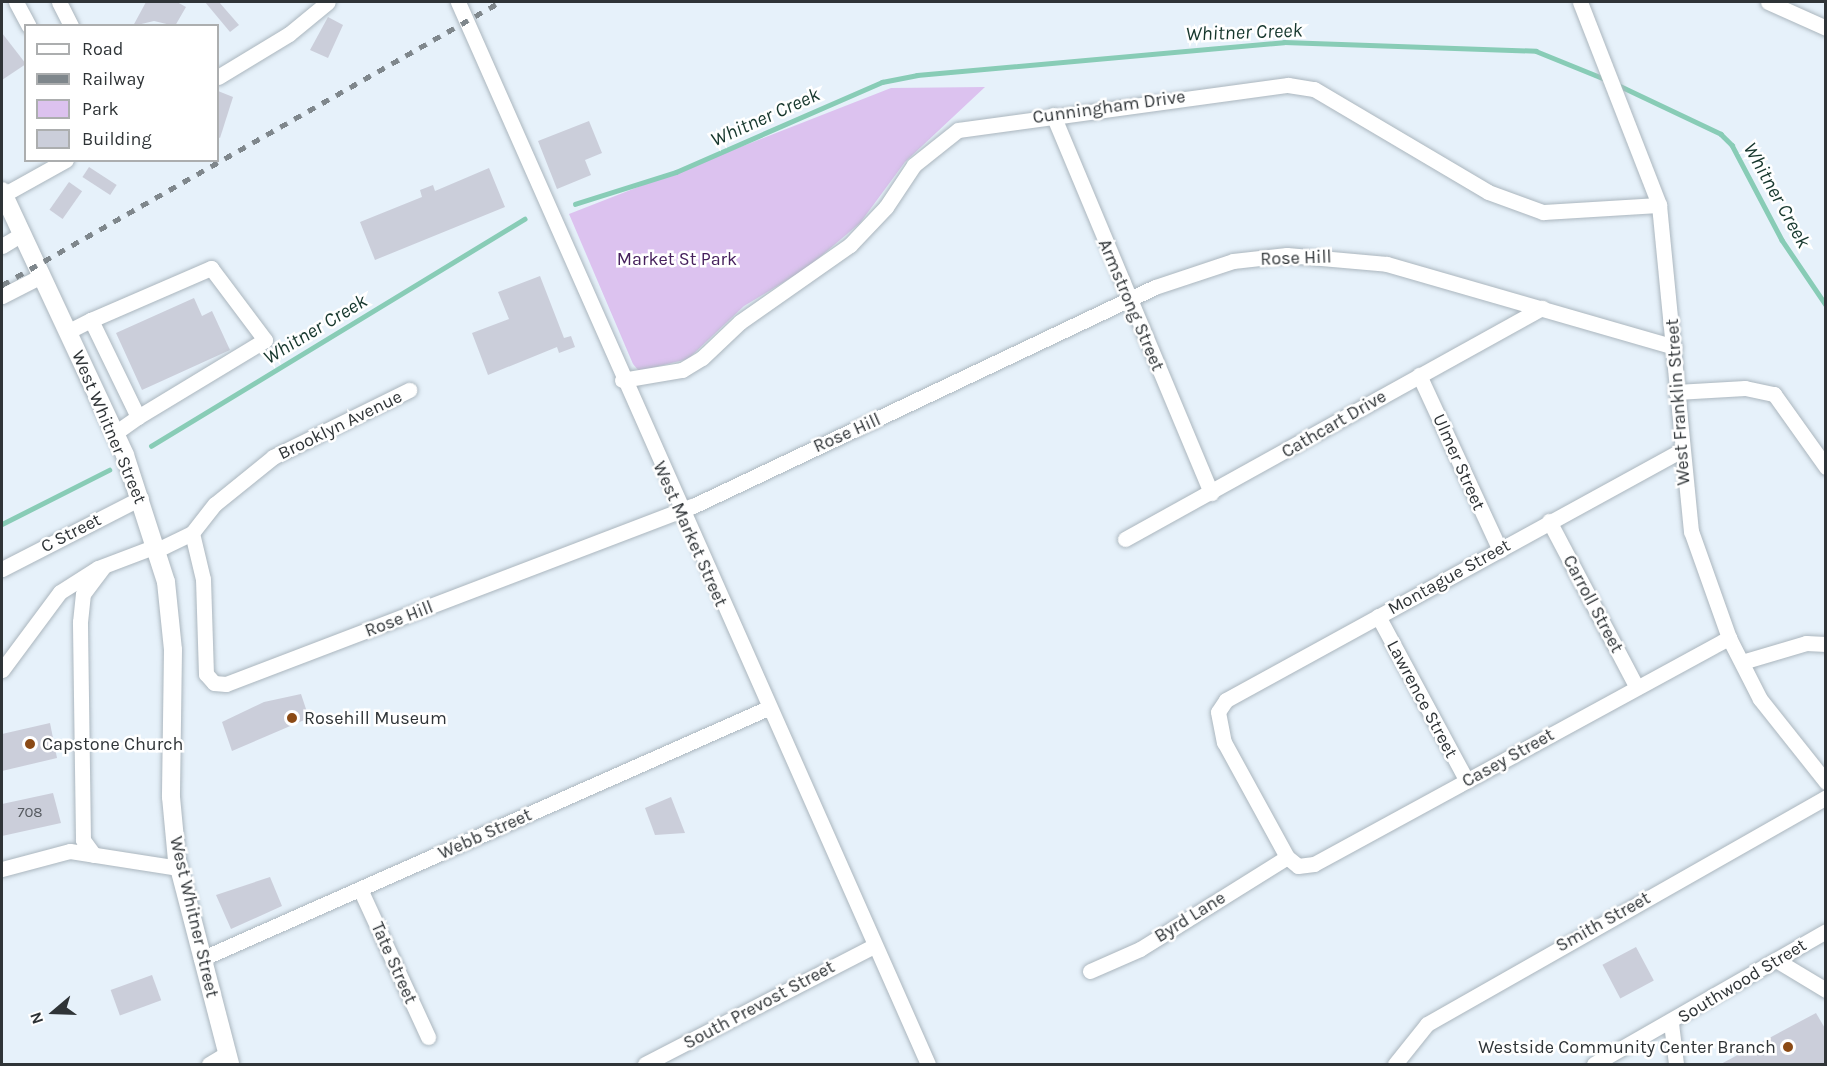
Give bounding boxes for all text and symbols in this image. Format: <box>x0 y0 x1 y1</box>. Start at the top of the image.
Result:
water label: Whitner Creek <box>1185 18 1303 46</box>
legend <box>24 24 219 162</box>
text: Road <box>82 38 123 60</box>
text: Railway <box>82 68 145 90</box>
water label: Whitner Creek <box>707 82 823 152</box>
street label: Cunningham Drive <box>1031 86 1187 128</box>
text: Park <box>82 98 119 120</box>
text: Building <box>82 128 152 150</box>
water label: Whitner Creek <box>1738 138 1816 252</box>
street label: Armstrong Street <box>1094 236 1168 374</box>
street label: Rose Hill <box>1260 246 1332 270</box>
park label: Market St Park <box>617 248 737 270</box>
water label: Whitner Creek <box>259 289 371 369</box>
street label: West Franklin Street <box>1661 318 1695 486</box>
street label: West Whitner Street <box>67 347 151 507</box>
street label: Cathcart Drive <box>1278 385 1390 463</box>
street label: Brooklyn Avenue <box>274 386 406 464</box>
street label: Rose Hill <box>810 409 884 457</box>
street label: Ulmer Street <box>1428 411 1490 513</box>
street label: West Market Street <box>648 458 732 610</box>
street label: C Street <box>37 509 105 557</box>
street label: Montague Street <box>1384 534 1514 620</box>
street label: Carroll Street <box>1558 551 1628 657</box>
street label: Rose Hill <box>362 596 436 642</box>
street label: Lawrence Street <box>1382 636 1462 762</box>
place label: Rosehill Museum <box>304 707 447 729</box>
marker: Rosehill Museum <box>285 711 299 725</box>
street label: Casey Street <box>1458 724 1558 792</box>
place label: Capstone Church <box>42 733 183 755</box>
marker: Capstone Church <box>23 737 37 751</box>
house number: 708 <box>17 804 43 822</box>
street label: Webb Street <box>435 804 535 864</box>
street label: West Whitner Street <box>165 834 223 1000</box>
street label: Byrd Lane <box>1151 887 1229 947</box>
street label: Smith Street <box>1552 887 1654 957</box>
street label: Tate Street <box>366 919 422 1007</box>
street label: Southwood Street <box>1674 934 1810 1028</box>
street label: South Prevost Street <box>680 956 838 1054</box>
north arrow <box>24 982 84 1042</box>
text: N <box>26 1010 47 1027</box>
place label: Westside Community Center Branch <box>1478 1036 1776 1058</box>
marker: Westside Community Center Branch <box>1781 1040 1795 1054</box>

